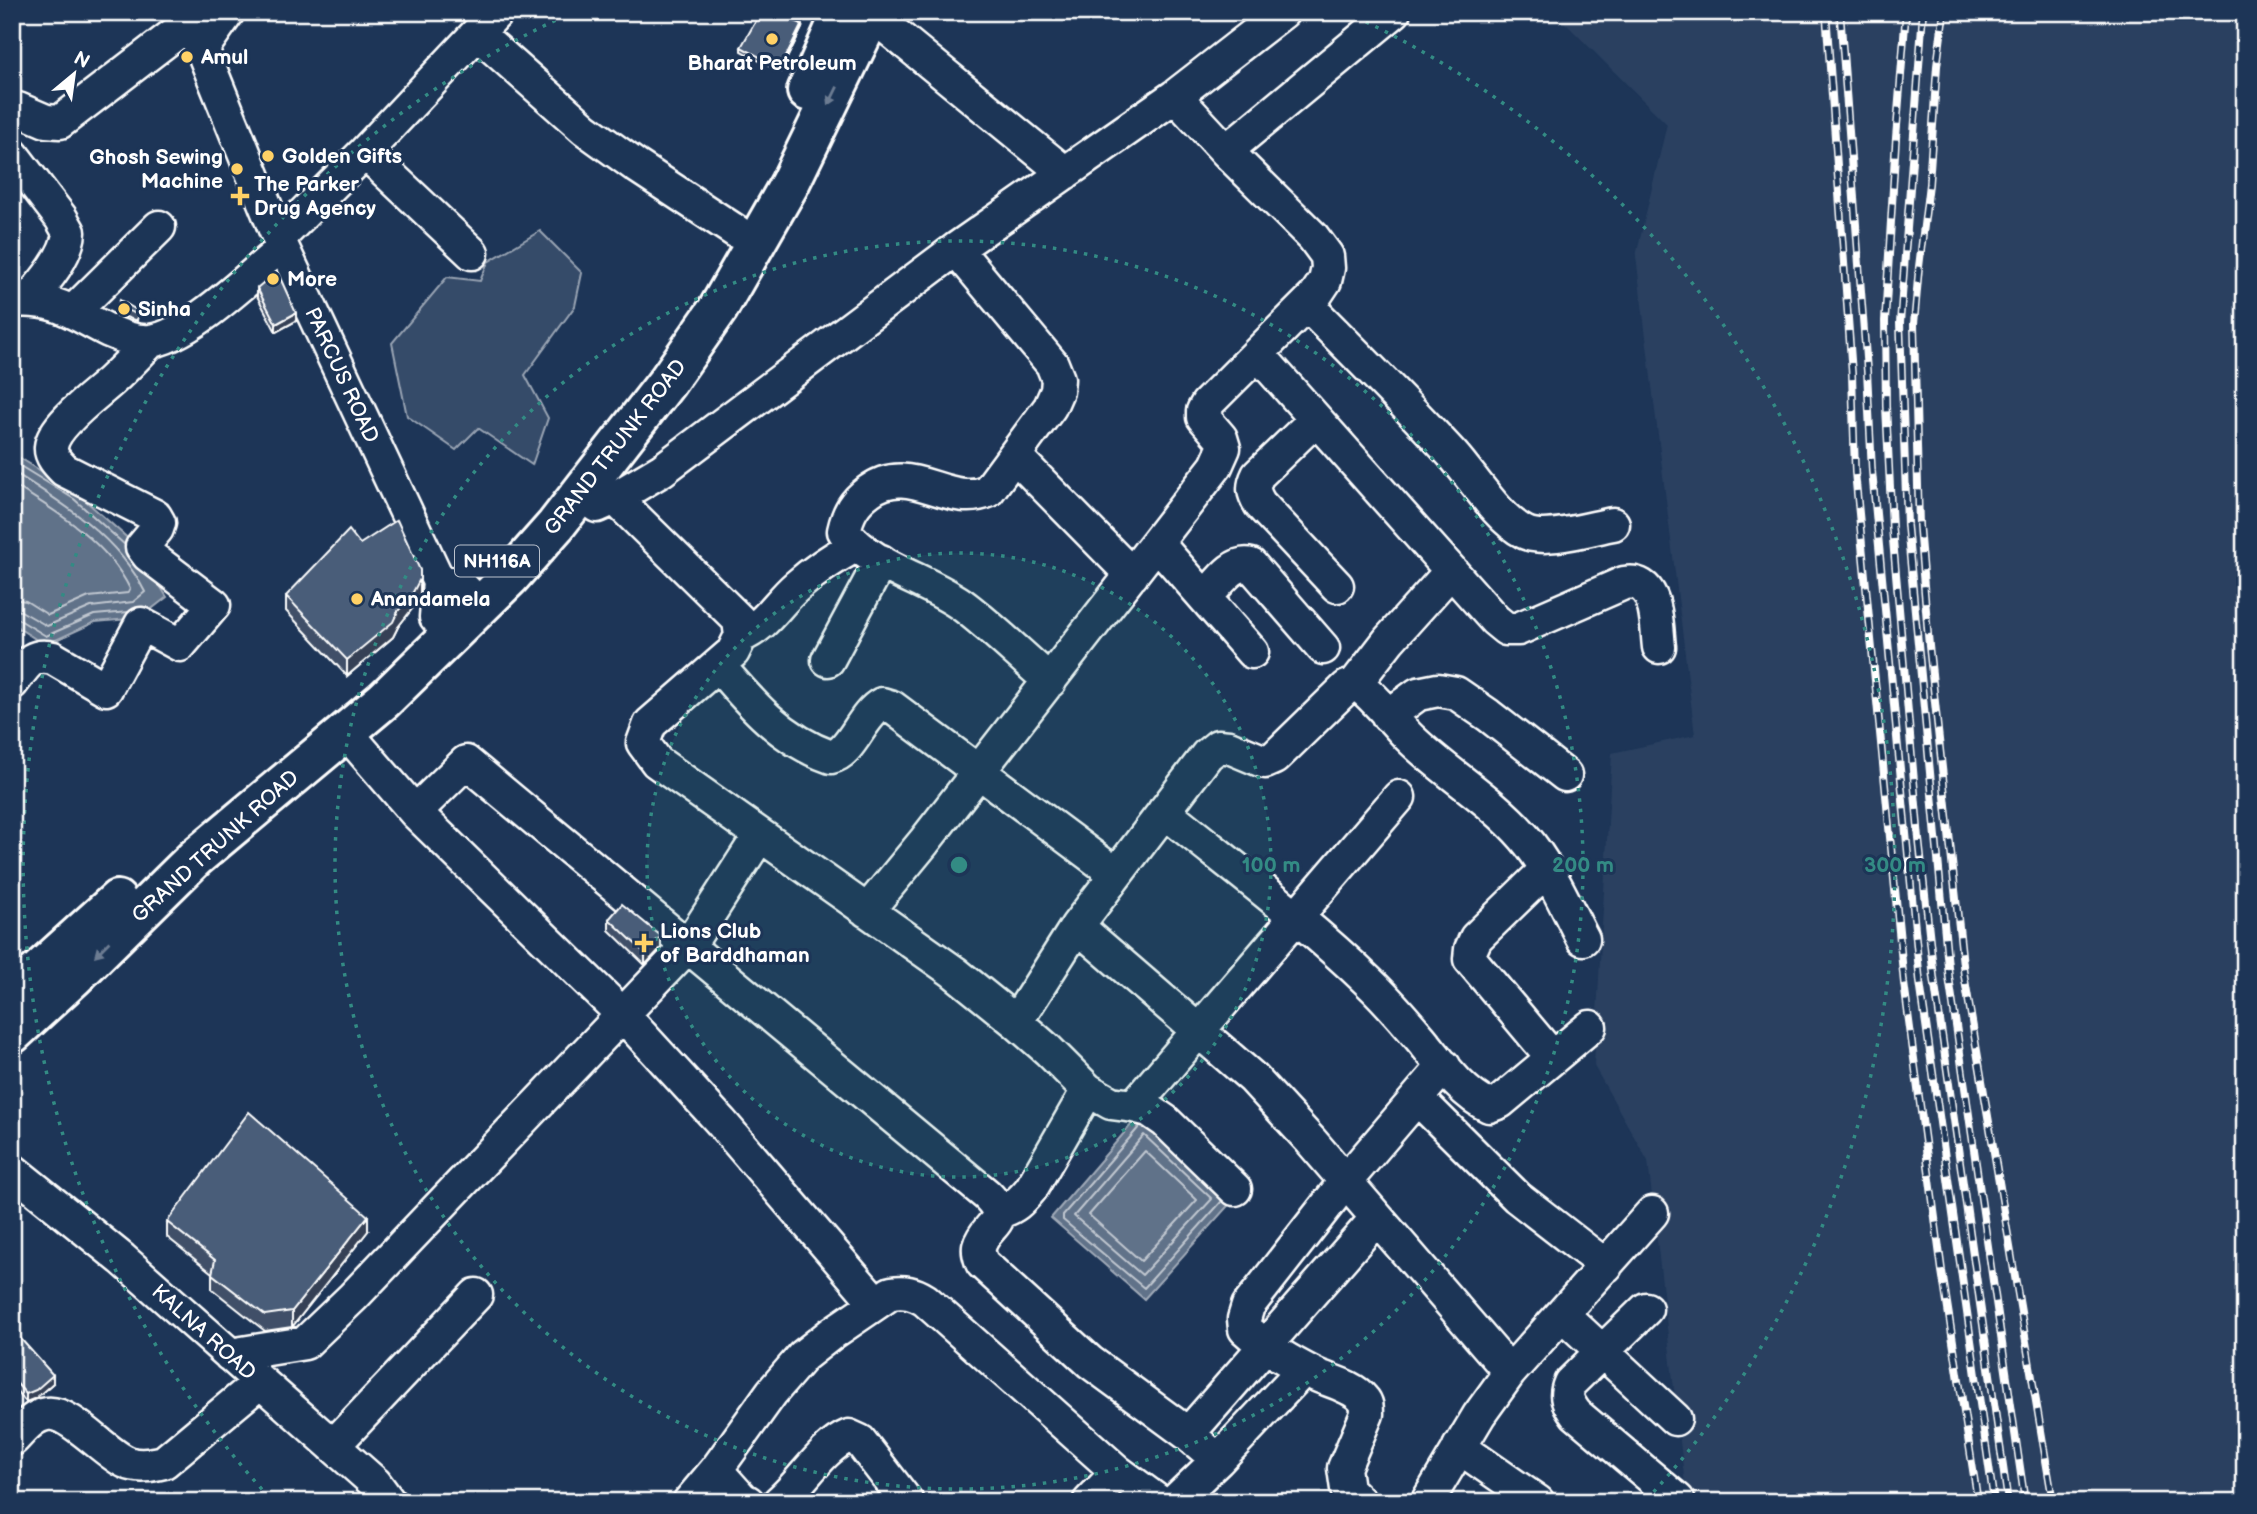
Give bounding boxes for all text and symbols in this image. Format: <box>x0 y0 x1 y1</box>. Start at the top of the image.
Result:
marker: Bharat Petroleum <box>764 31 780 47</box>
north arrow <box>38 38 108 108</box>
place label: Amul <box>200 45 248 70</box>
text: N <box>70 47 93 74</box>
marker: Amul <box>179 49 195 65</box>
place label: Bharat Petroleum <box>687 51 857 76</box>
one-way arrow <box>828 86 839 106</box>
place label: Golden Gifts <box>282 144 402 169</box>
place label: Ghosh Sewing Machine <box>89 145 223 194</box>
marker: Golden Gifts <box>260 148 276 164</box>
marker: Ghosh Sewing Machine <box>229 161 245 177</box>
place label: The Parker Drug Agency <box>254 172 376 221</box>
marker: The Parker Drug Agency <box>232 188 248 204</box>
place label: More <box>287 267 337 292</box>
marker: More <box>265 271 281 287</box>
place label: Sinha <box>138 297 191 322</box>
marker: Sinha <box>116 301 132 317</box>
street label: PARCUS ROAD <box>299 303 384 447</box>
street label: GRAND TRUNK ROAD <box>539 354 692 540</box>
road number: NH116A <box>455 546 539 576</box>
place label: Anandamela <box>370 587 491 612</box>
marker: Anandamela <box>349 591 365 607</box>
street label: GRAND TRUNK ROAD <box>127 765 304 928</box>
centre of rings <box>947 853 971 877</box>
text: 100 m <box>1242 853 1300 878</box>
text: 200 m <box>1552 853 1614 878</box>
text: 300 m <box>1864 853 1926 878</box>
place label: Lions Club of Barddhaman <box>660 919 810 968</box>
marker: Lions Club of Barddhaman <box>634 933 654 953</box>
one-way arrow <box>95 940 111 957</box>
street label: KALNA ROAD <box>147 1279 261 1386</box>

